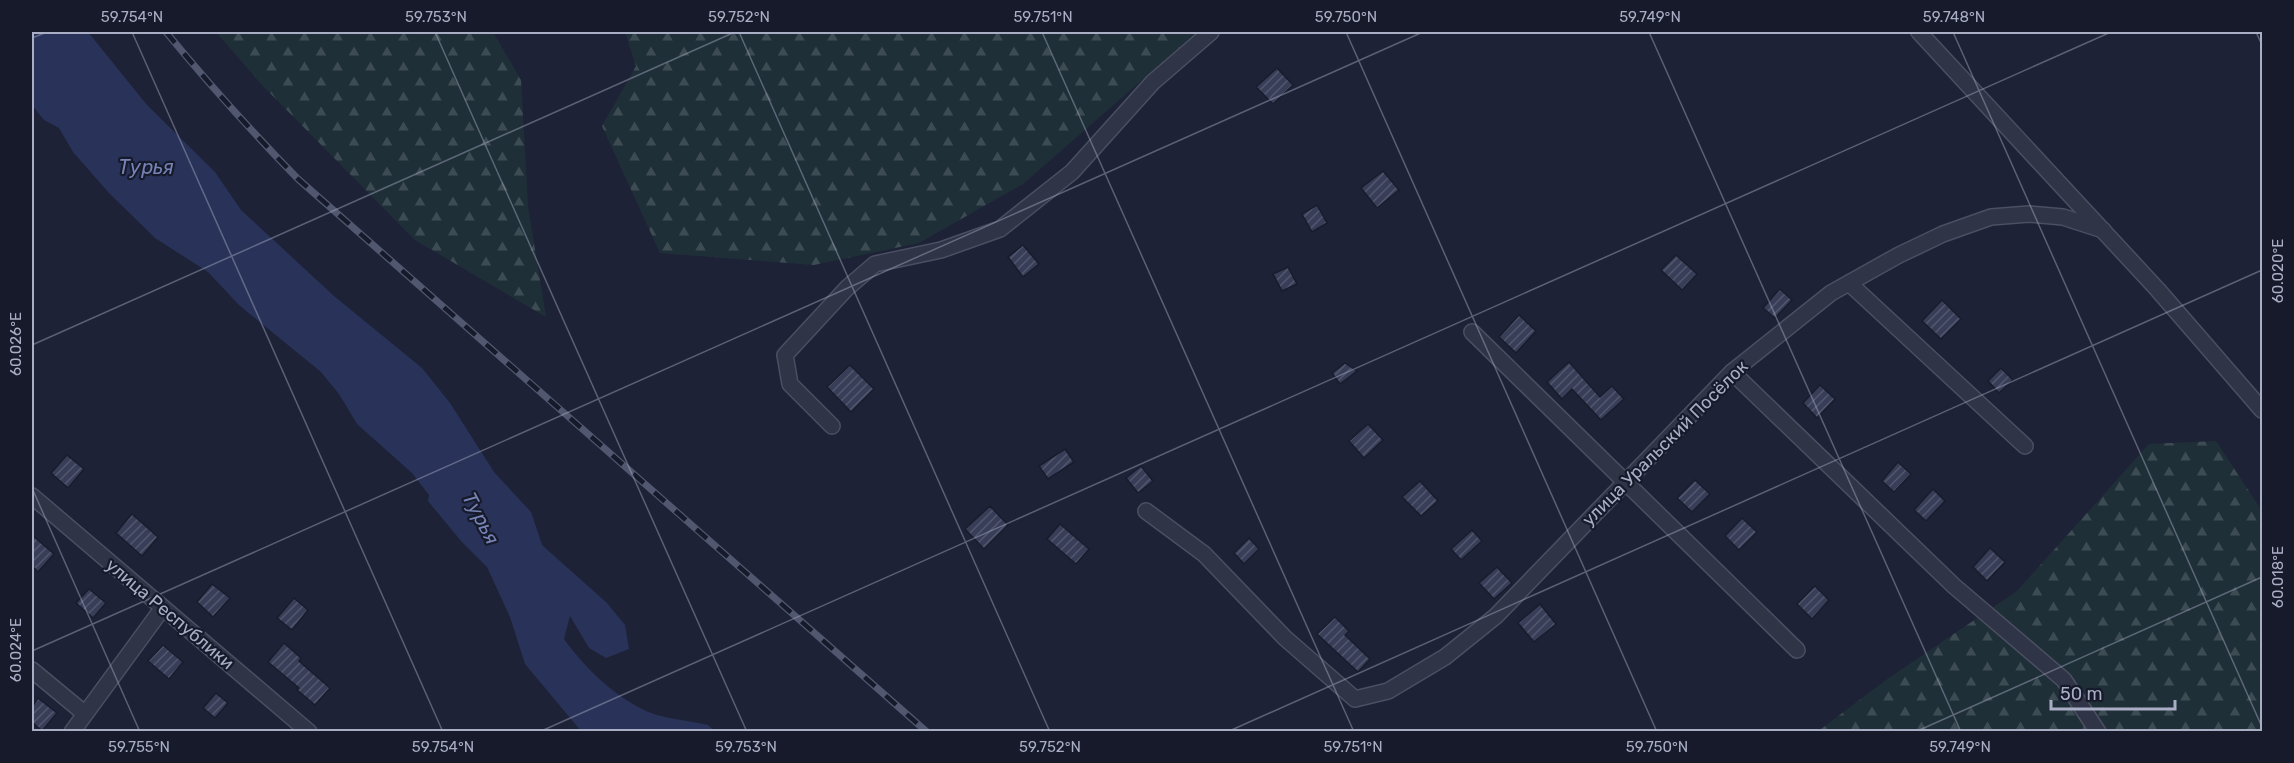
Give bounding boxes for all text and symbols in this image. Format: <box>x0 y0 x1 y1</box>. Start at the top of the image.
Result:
text: 59.754°N <box>101 8 163 26</box>
text: 59.753°N <box>405 8 467 26</box>
text: 59.752°N <box>708 8 770 26</box>
text: 59.751°N <box>1013 8 1073 26</box>
text: 59.750°N <box>1315 8 1377 26</box>
text: 59.749°N <box>1619 8 1681 26</box>
text: 59.748°N <box>1923 8 1985 26</box>
water label: Турья <box>118 155 174 179</box>
text: 60.020°E <box>2269 239 2287 303</box>
text: 60.026°E <box>7 312 25 376</box>
street label: улица Уральский Посёлок <box>1577 355 1753 531</box>
water label: Турья <box>457 488 505 548</box>
text: 60.018°E <box>2269 546 2287 608</box>
street label: улица Республики <box>101 554 239 674</box>
text: 60.024°E <box>7 618 25 682</box>
scale bar <box>2051 673 2176 711</box>
text: 50 m <box>2060 683 2103 705</box>
text: 59.755°N <box>108 738 170 756</box>
text: 59.754°N <box>412 738 474 756</box>
text: 59.753°N <box>715 738 777 756</box>
text: 59.752°N <box>1019 738 1081 756</box>
text: 59.751°N <box>1323 738 1383 756</box>
text: 59.750°N <box>1626 738 1688 756</box>
text: 59.749°N <box>1929 738 1991 756</box>

